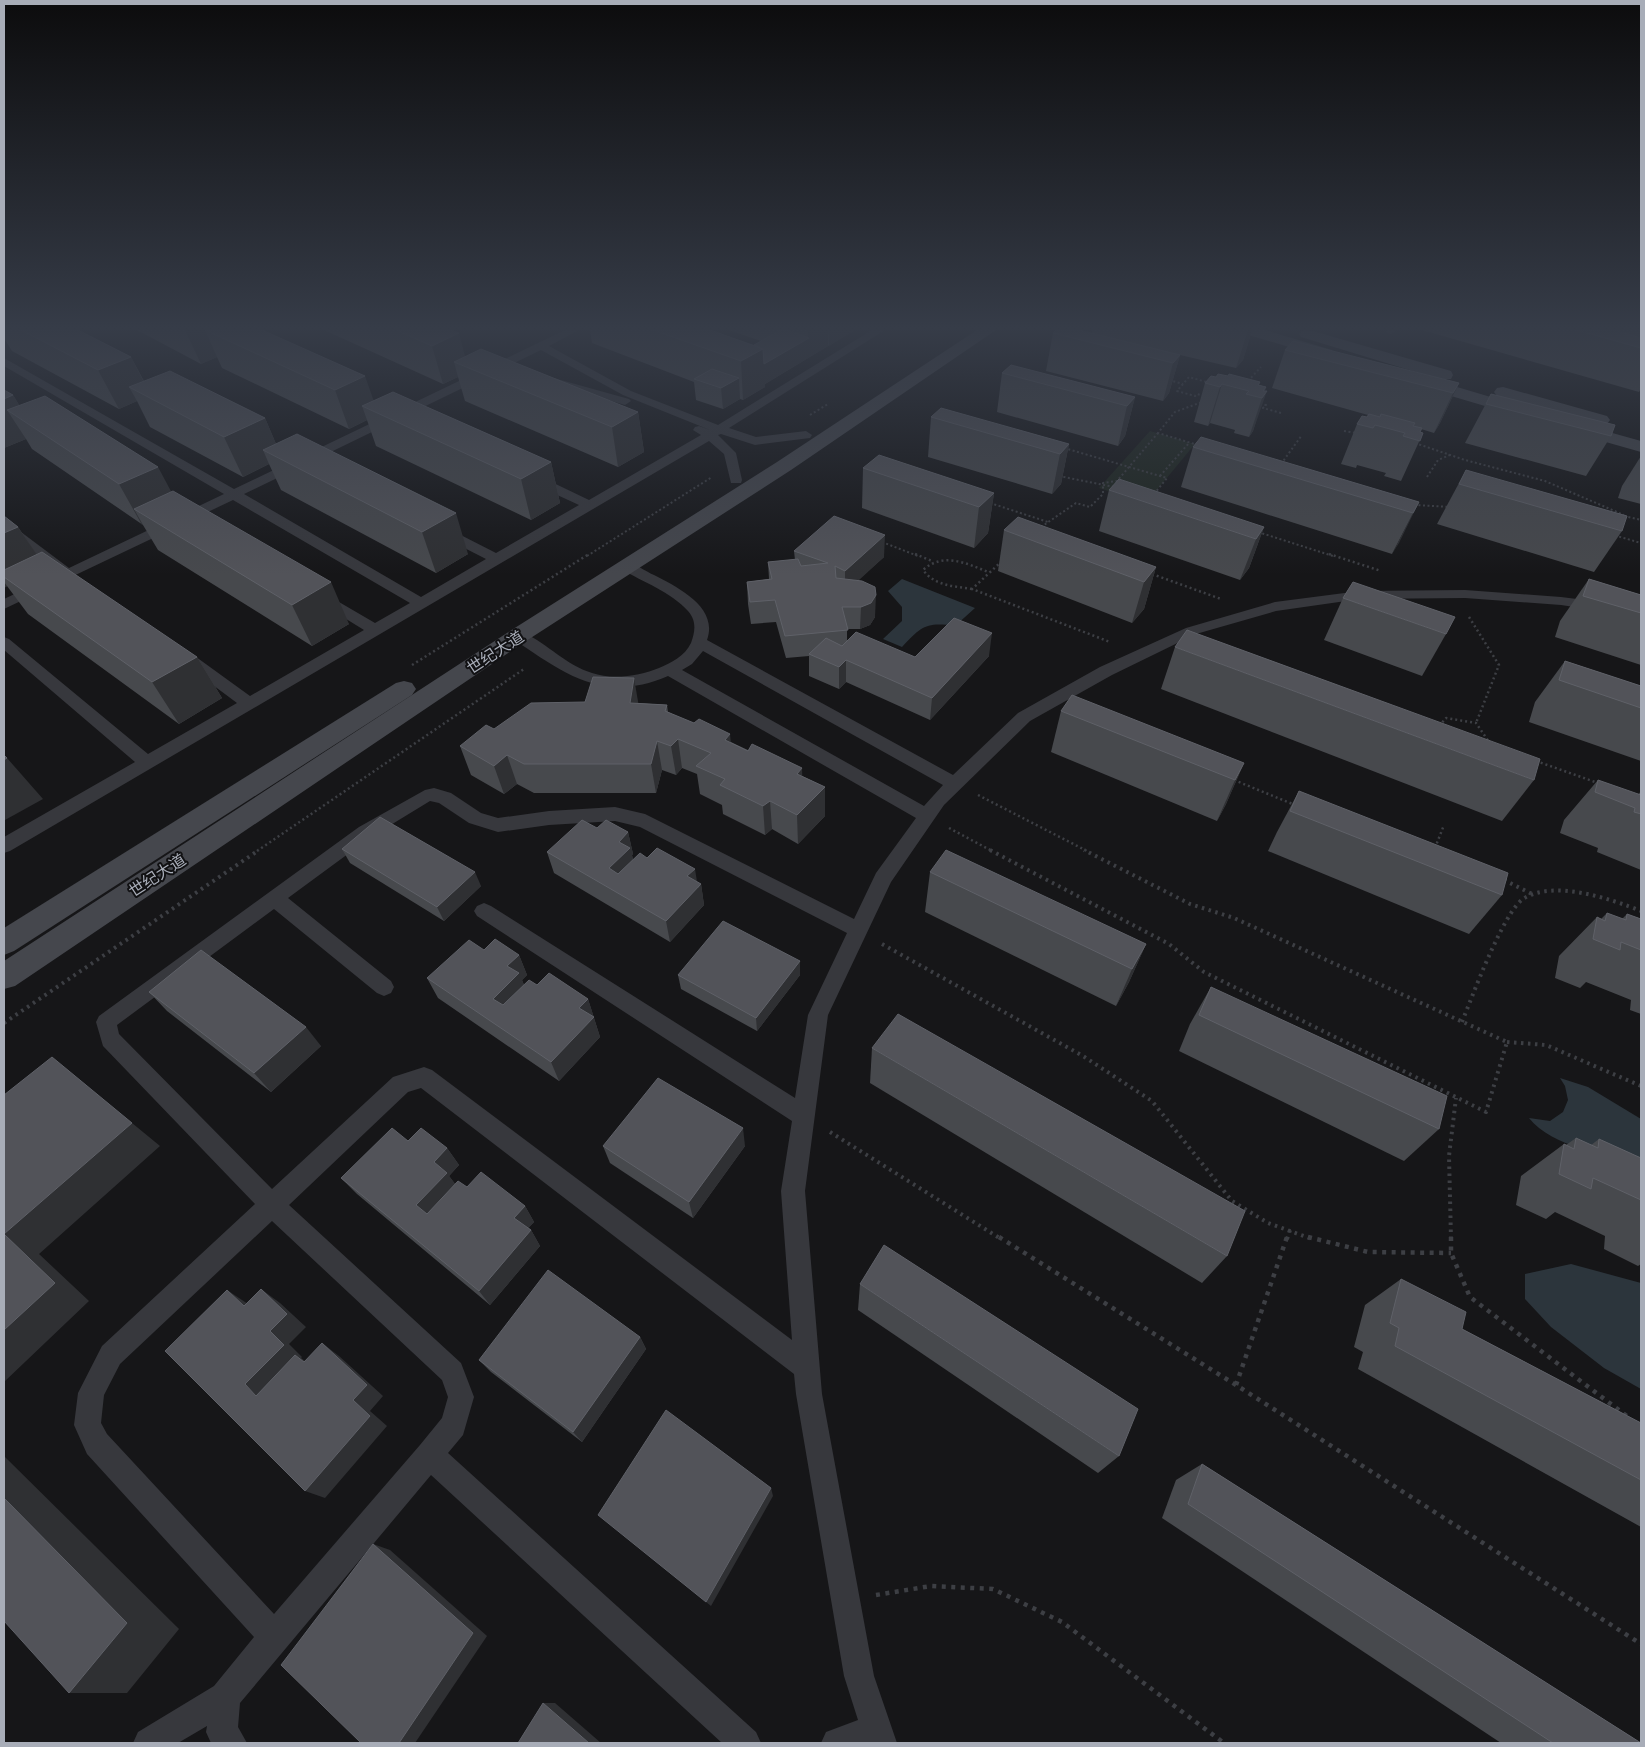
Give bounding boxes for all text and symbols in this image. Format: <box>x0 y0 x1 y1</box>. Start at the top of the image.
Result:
street label: 世纪大道 <box>464 628 527 677</box>
street label: 世纪大道 <box>126 851 189 900</box>

